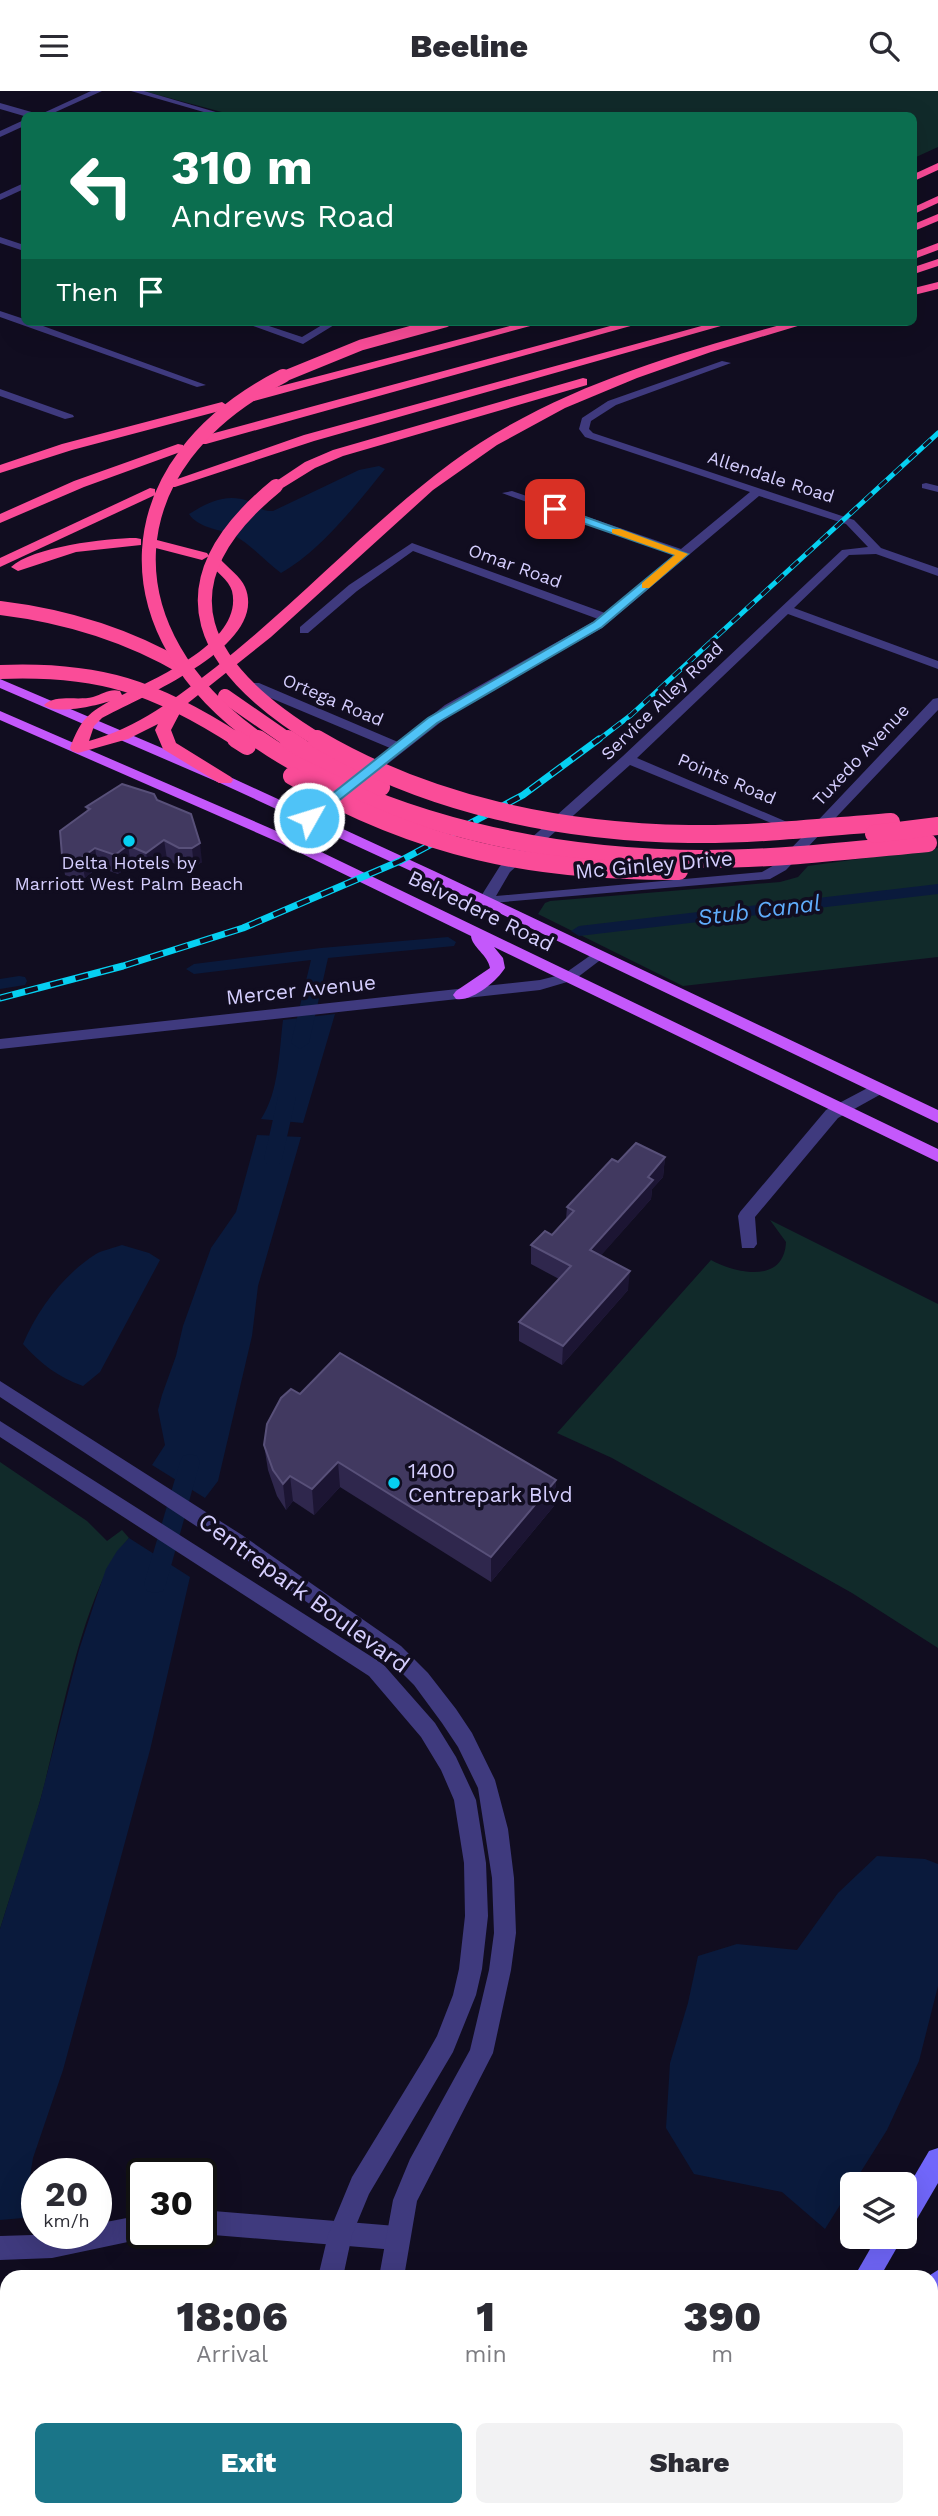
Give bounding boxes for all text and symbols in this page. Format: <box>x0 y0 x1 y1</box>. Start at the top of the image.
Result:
icon: menu <box>35 27 73 65</box>
text: Beeline <box>410 27 528 65</box>
icon: search <box>865 27 903 65</box>
text: 310 m <box>171 138 313 196</box>
icon: left <box>56 140 147 231</box>
text: Andrews Road <box>171 197 395 235</box>
icon: arrive <box>132 273 170 311</box>
text: Then <box>56 277 118 307</box>
street label: Allendale Road <box>705 446 837 507</box>
pin <box>525 479 585 539</box>
icon: arrive <box>536 490 574 528</box>
street label: Omar Road <box>466 539 565 592</box>
street label: Service Alley Road <box>596 637 727 764</box>
street label: Ortega Road <box>280 669 387 730</box>
street label: Tuxedo Avenue <box>808 699 913 810</box>
street label: Points Road <box>675 748 779 809</box>
position arrow <box>272 781 346 855</box>
marker: Delta Hotels by Marriott West Palm Beach <box>121 833 137 849</box>
street label: Mc Ginley Drive <box>574 845 734 884</box>
place label: Delta Hotels by Marriott West Palm Beach <box>15 852 243 894</box>
street label: Belvedere Road <box>404 864 558 957</box>
water label: Stub Canal <box>696 890 822 931</box>
street label: Mercer Avenue <box>225 969 377 1010</box>
place label: 1400 Centrepark Blvd <box>408 1458 573 1507</box>
marker: 1400 Centrepark Blvd <box>386 1475 402 1491</box>
street label: Centrepark Boulevard <box>193 1507 415 1679</box>
speed limit sign: 30 <box>126 2158 217 2249</box>
map controls <box>840 2172 917 2249</box>
button: layers <box>840 2172 917 2249</box>
text: 20 <box>45 2173 88 2215</box>
text: km/h <box>43 2210 90 2231</box>
text: 18:06 <box>177 2292 288 2341</box>
text: 1 <box>476 2292 495 2341</box>
text: 390 <box>683 2292 761 2341</box>
text: Arrival <box>196 2341 268 2368</box>
text: min <box>464 2341 507 2368</box>
text: m <box>711 2341 733 2368</box>
button: Exit <box>35 2423 462 2503</box>
button: Share <box>476 2423 903 2503</box>

